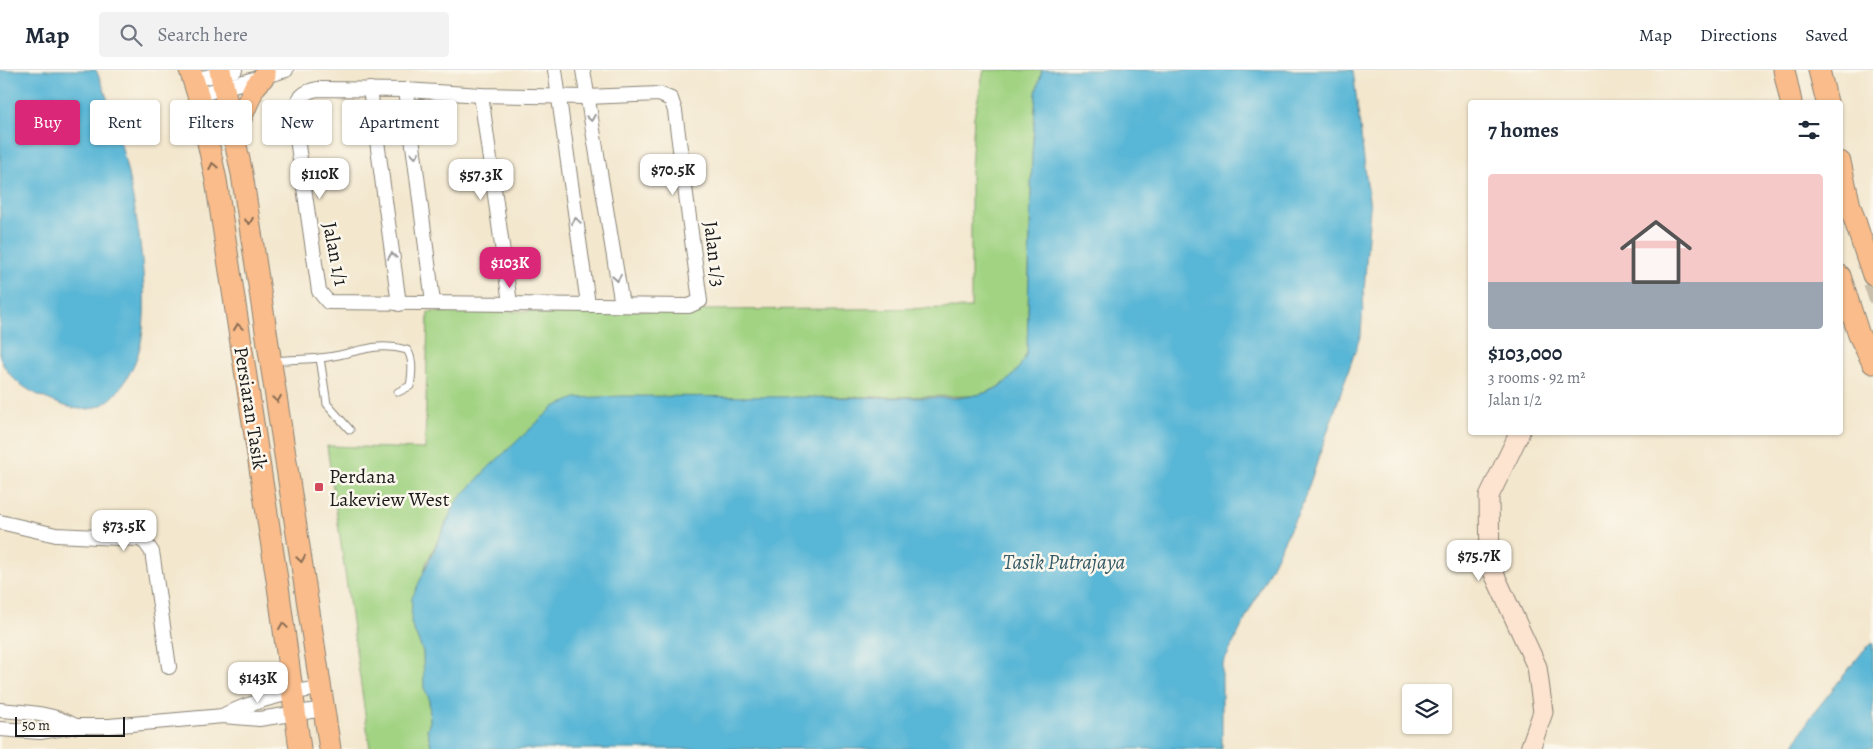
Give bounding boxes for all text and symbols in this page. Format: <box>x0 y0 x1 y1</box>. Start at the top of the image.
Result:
search box <box>99 12 449 57</box>
text: Map <box>25 19 69 51</box>
icon: search <box>117 21 145 49</box>
text: Search here <box>157 22 248 48</box>
text: Map <box>1639 23 1672 47</box>
text: Directions <box>1700 23 1777 47</box>
text: Saved <box>1805 23 1848 47</box>
chip: Buy <box>15 100 80 145</box>
chip: Rent <box>90 100 160 145</box>
chip: Filters <box>170 100 252 145</box>
chip: New <box>262 100 332 145</box>
chip: Apartment <box>342 100 457 145</box>
one-way arrow <box>585 114 595 122</box>
text: 7 homes <box>1488 116 1559 144</box>
icon: filters <box>1795 116 1823 144</box>
one-way arrow <box>409 151 419 160</box>
pin: $70.5K <box>632 154 714 196</box>
pin: $110K <box>285 158 355 200</box>
pin: $57.3K <box>440 158 522 201</box>
text: $70.5K <box>651 159 695 181</box>
one-way arrow <box>208 162 218 171</box>
text: $110K <box>301 163 339 185</box>
text: $57.3K <box>460 164 502 186</box>
icon: home <box>1611 207 1701 297</box>
one-way arrow <box>244 216 254 225</box>
one-way arrow <box>572 217 582 226</box>
street label: Jalan 1/1 <box>316 220 355 289</box>
street label: Jalan 1/3 <box>697 220 732 289</box>
pin: $103K <box>475 246 545 289</box>
one-way arrow <box>387 251 398 259</box>
text: $103K <box>491 252 529 274</box>
one-way arrow <box>612 274 622 283</box>
one-way arrow <box>233 322 244 330</box>
text: $103,000 <box>1488 339 1562 367</box>
street label: Persiaran Tasik <box>227 345 274 472</box>
text: 3 rooms · 92 m² <box>1488 367 1586 389</box>
text: Jalan 1/2 <box>1488 389 1542 411</box>
one-way arrow <box>271 394 281 403</box>
place label: Perdana Lakeview West <box>329 463 450 513</box>
marker: Perdana Lakeview West <box>313 481 325 493</box>
pin: $73.5K <box>83 510 165 552</box>
text: $73.5K <box>103 515 145 537</box>
pin: $75.7K <box>1438 540 1520 582</box>
text: $75.7K <box>1458 545 1500 567</box>
water label: Tasik Putrajaya <box>1003 548 1126 576</box>
one-way arrow <box>295 556 306 564</box>
one-way arrow <box>278 621 289 629</box>
pin: $143K <box>223 662 293 704</box>
text: $143K <box>239 667 277 689</box>
map controls <box>1402 684 1452 734</box>
button: layers <box>1402 684 1452 734</box>
scale bar <box>15 714 125 737</box>
text: 50 m <box>22 716 50 735</box>

